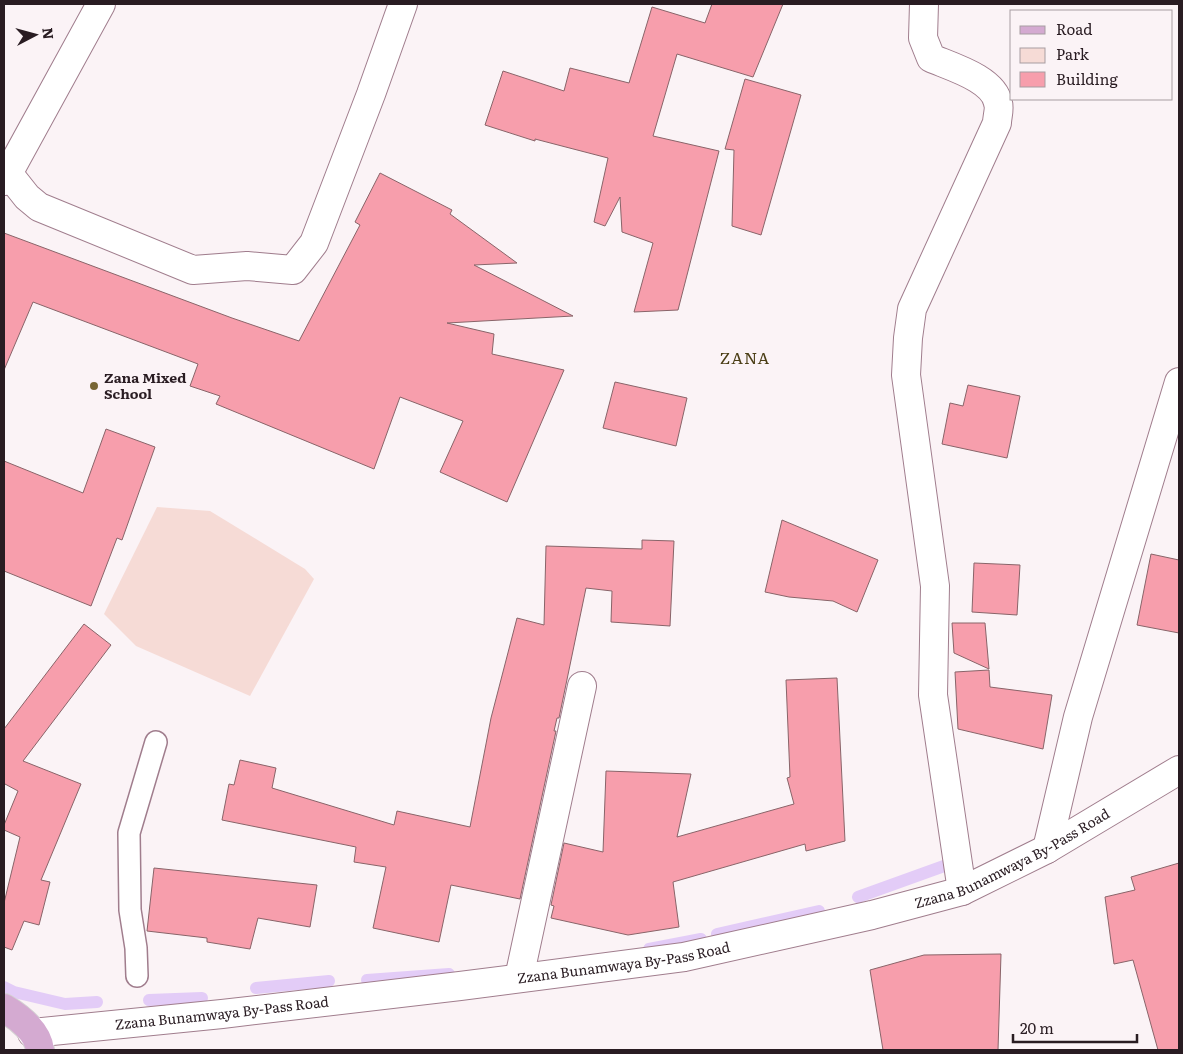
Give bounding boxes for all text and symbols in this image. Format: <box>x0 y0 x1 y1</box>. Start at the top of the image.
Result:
north arrow <box>10 10 60 60</box>
legend <box>1010 10 1173 100</box>
text: Road <box>1056 17 1092 40</box>
text: N <box>38 27 60 41</box>
text: Park <box>1056 42 1090 65</box>
text: Building <box>1056 67 1118 90</box>
district label: ZANA <box>720 345 770 369</box>
place label: Zana Mixed School <box>104 367 186 403</box>
marker: Zana Mixed School <box>88 380 100 392</box>
street label: Zzana Bunamwaya By-Pass Road <box>912 803 1113 912</box>
street label: Zzana Bunamwaya By-Pass Road <box>516 936 732 987</box>
street label: Zzana Bunamwaya By-Pass Road <box>114 990 330 1034</box>
scale bar <box>1013 1012 1137 1044</box>
text: 20 m <box>1020 1016 1054 1039</box>

